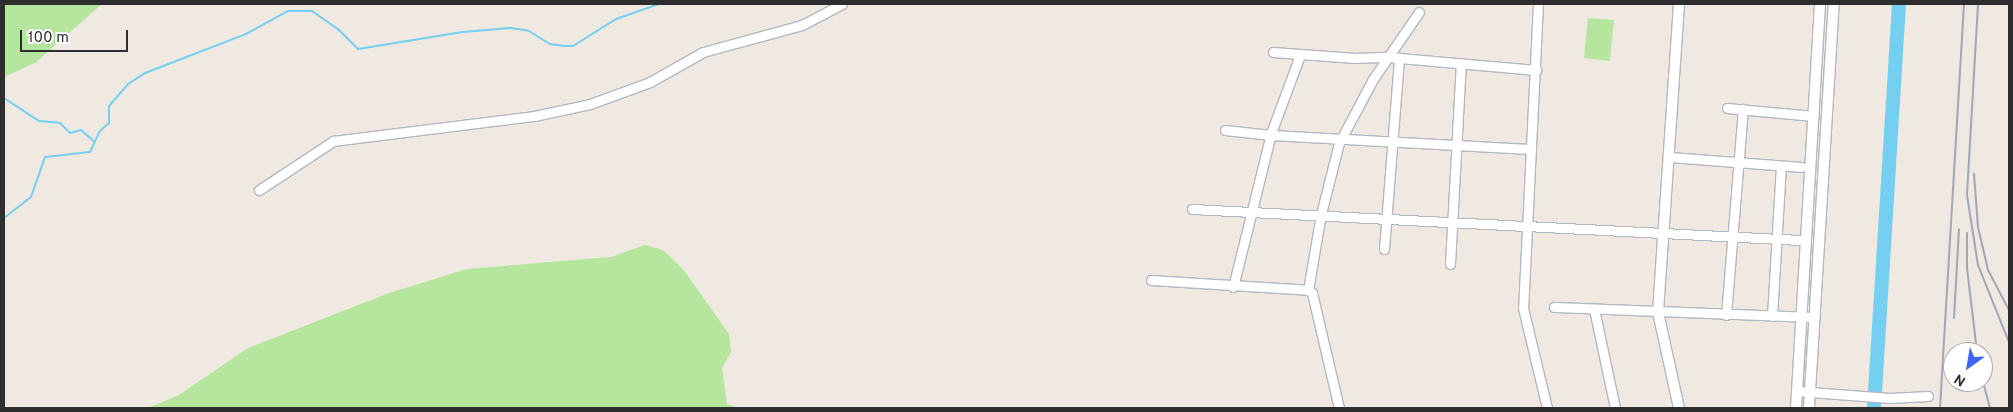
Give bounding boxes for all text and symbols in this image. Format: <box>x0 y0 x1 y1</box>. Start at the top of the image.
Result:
scale bar <box>22 20 130 52</box>
text: 100 m <box>28 29 69 48</box>
north arrow <box>1943 342 1993 392</box>
text: N <box>1952 369 1969 389</box>

